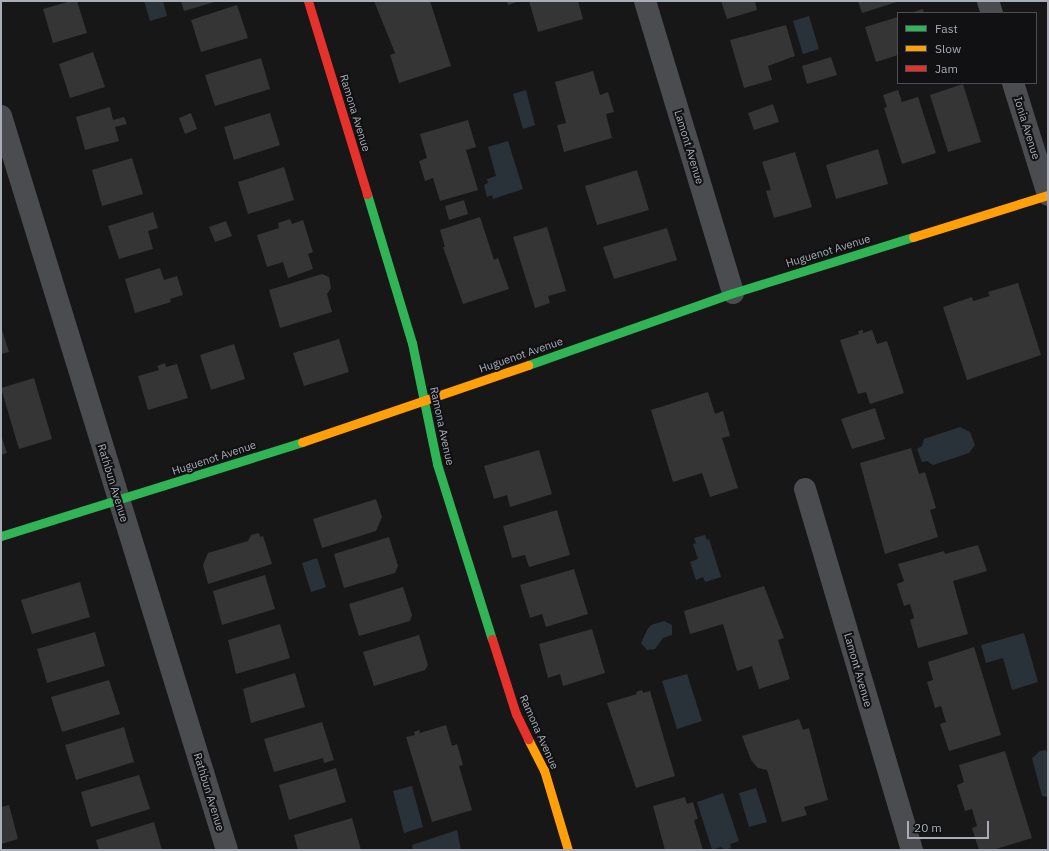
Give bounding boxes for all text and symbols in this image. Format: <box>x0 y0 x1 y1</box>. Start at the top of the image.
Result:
legend <box>897 12 1037 84</box>
text: Fast <box>935 21 958 36</box>
text: Slow <box>935 41 961 56</box>
text: Jam <box>935 61 958 76</box>
street label: Ramona Avenue <box>337 73 373 153</box>
street label: Ionia Avenue <box>1011 95 1043 161</box>
street label: Lamont Avenue <box>671 108 707 186</box>
street label: Huguenot Avenue <box>784 232 872 270</box>
street label: Huguenot Avenue <box>477 334 565 376</box>
street label: Ramona Avenue <box>427 385 457 467</box>
street label: Huguenot Avenue <box>170 438 258 478</box>
street label: Rathbun Avenue <box>95 442 131 524</box>
street label: Lamont Avenue <box>841 631 875 709</box>
street label: Ramona Avenue <box>517 693 561 771</box>
street label: Rathbun Avenue <box>191 751 227 833</box>
scale bar <box>909 813 991 839</box>
text: 20 m <box>914 820 942 835</box>

